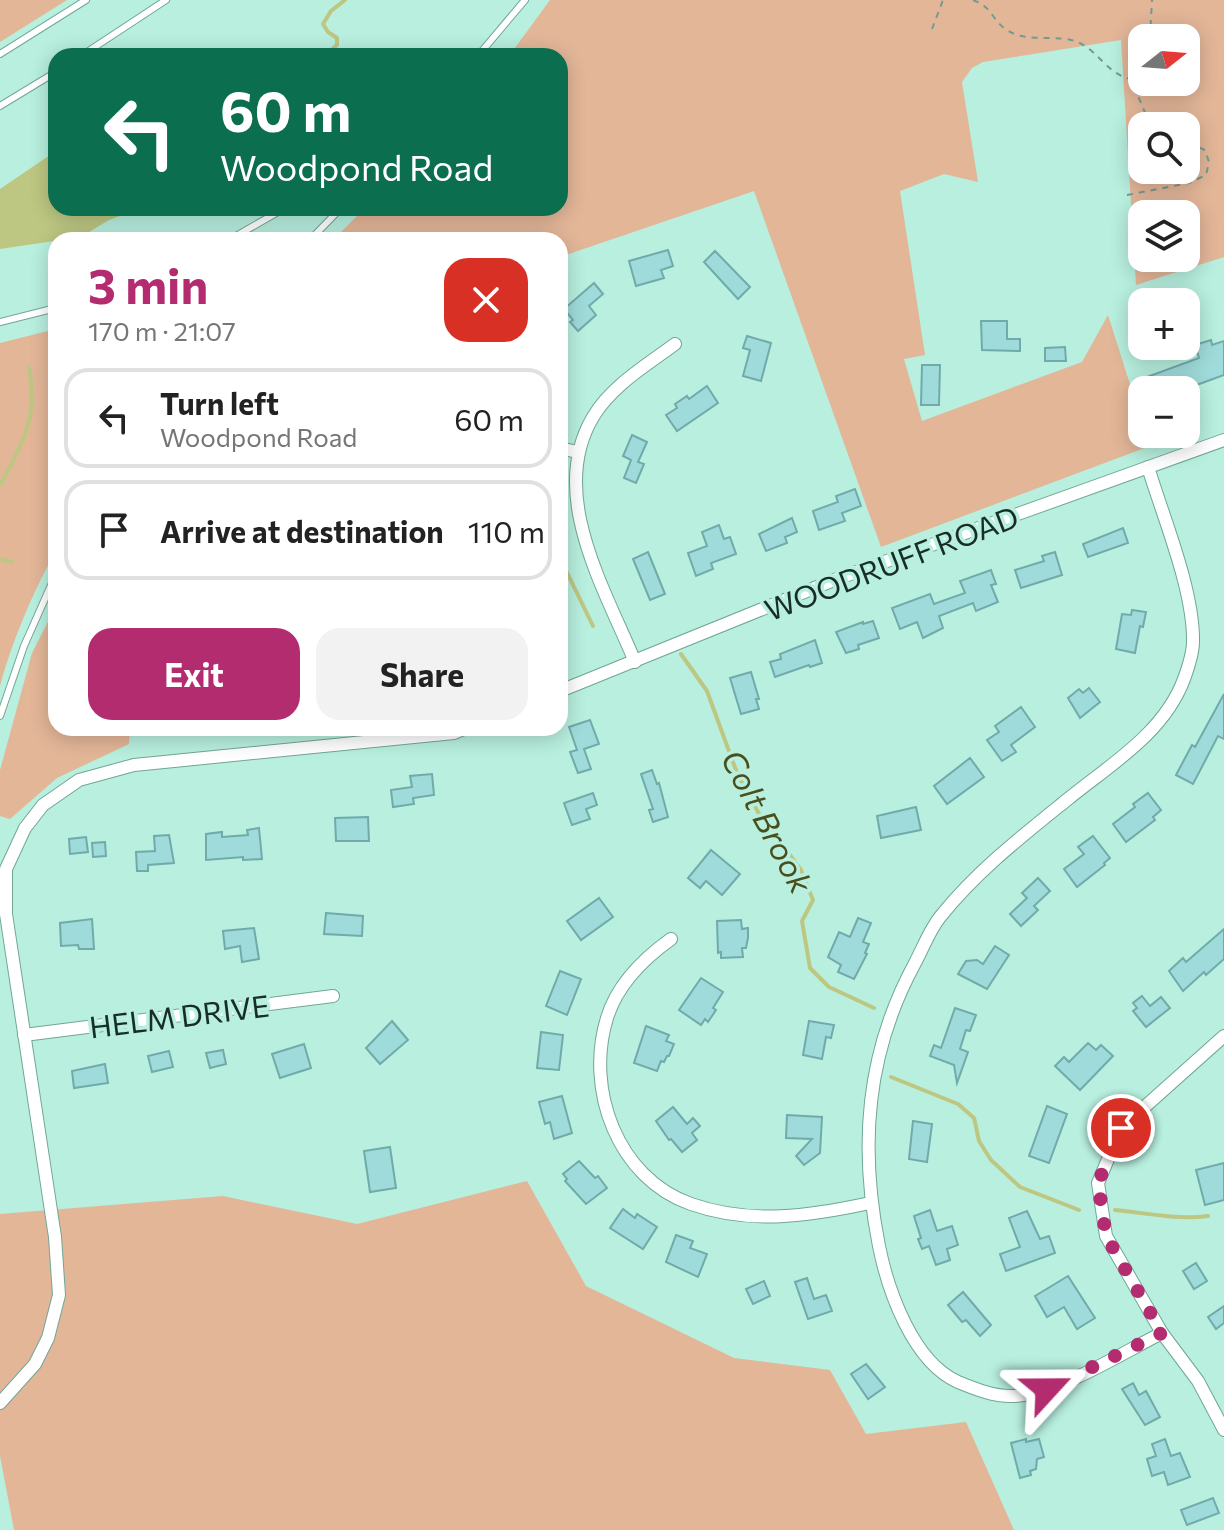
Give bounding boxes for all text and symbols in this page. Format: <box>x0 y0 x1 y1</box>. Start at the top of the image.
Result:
north arrow <box>1128 24 1200 96</box>
map controls <box>1128 24 1200 448</box>
text: 60 m <box>220 75 351 144</box>
icon: left <box>88 80 192 184</box>
button: search <box>1128 112 1200 184</box>
text: Woodpond Road <box>220 144 493 188</box>
button: layers <box>1128 200 1200 272</box>
text: 3 min <box>88 255 208 314</box>
button: close <box>444 258 528 342</box>
button: + <box>1128 288 1200 360</box>
text: 170 m · 21:07 <box>88 315 236 346</box>
button: − <box>1128 376 1200 448</box>
text: Turn left <box>160 384 279 421</box>
icon: left <box>92 396 136 440</box>
text: 60 m <box>454 400 524 437</box>
text: Woodpond Road <box>160 421 357 452</box>
street label: WOODRUFF ROAD <box>759 497 1023 627</box>
icon: arrive <box>92 508 136 552</box>
text: Arrive at destination <box>160 512 444 549</box>
text: 110 m <box>468 512 545 549</box>
button: Exit <box>88 628 300 720</box>
button: Share <box>316 628 528 720</box>
water label: Colt Brook <box>714 742 823 900</box>
street label: HELM DRIVE <box>87 986 271 1044</box>
pin <box>1087 1094 1155 1162</box>
icon: arrive <box>1099 1106 1143 1150</box>
position arrow <box>1005 1347 1089 1431</box>

